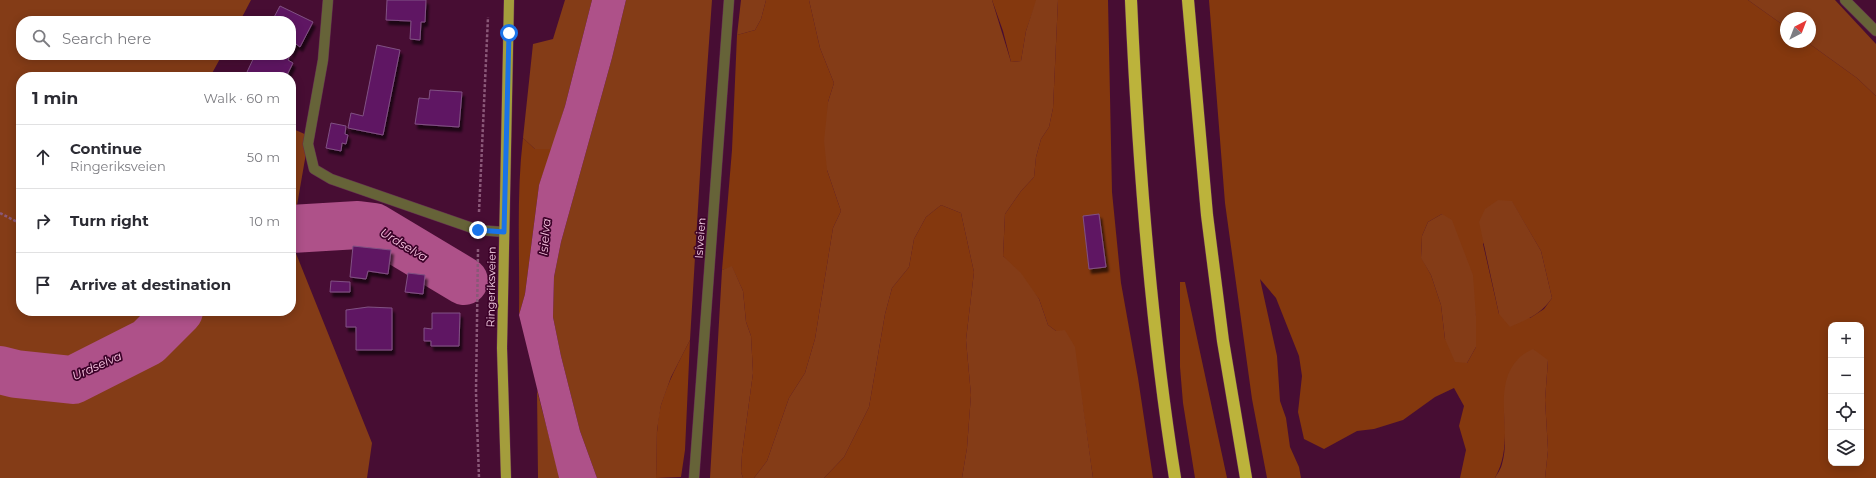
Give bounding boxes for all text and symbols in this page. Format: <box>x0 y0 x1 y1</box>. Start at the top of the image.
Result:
north arrow <box>1780 12 1816 48</box>
search box <box>16 16 296 60</box>
route start <box>500 24 518 42</box>
icon: search <box>30 27 52 49</box>
text: Search here <box>62 29 151 48</box>
text: 1 min <box>32 88 78 108</box>
text: Walk · 60 m <box>204 90 280 106</box>
text: Continue <box>70 139 142 158</box>
icon: ahead <box>32 146 54 168</box>
text: 50 m <box>247 149 280 165</box>
text: Ringeriksveien <box>70 158 166 174</box>
icon: right <box>32 210 54 232</box>
text: Turn right <box>70 211 149 230</box>
text: 10 m <box>250 213 280 229</box>
street label: Isiveien <box>692 217 708 259</box>
water label: Isielva <box>535 218 554 256</box>
route end <box>469 221 487 239</box>
water label: Urdselva <box>378 225 431 265</box>
street label: Ringeriksveien <box>483 246 499 328</box>
icon: arrive <box>32 274 54 296</box>
text: Arrive at destination <box>70 275 231 294</box>
map controls <box>1828 322 1864 466</box>
button: + <box>1828 322 1864 358</box>
water label: Urdselva <box>70 348 124 383</box>
button: − <box>1828 358 1864 394</box>
button: locate <box>1828 394 1864 430</box>
button: layers <box>1828 430 1864 466</box>

